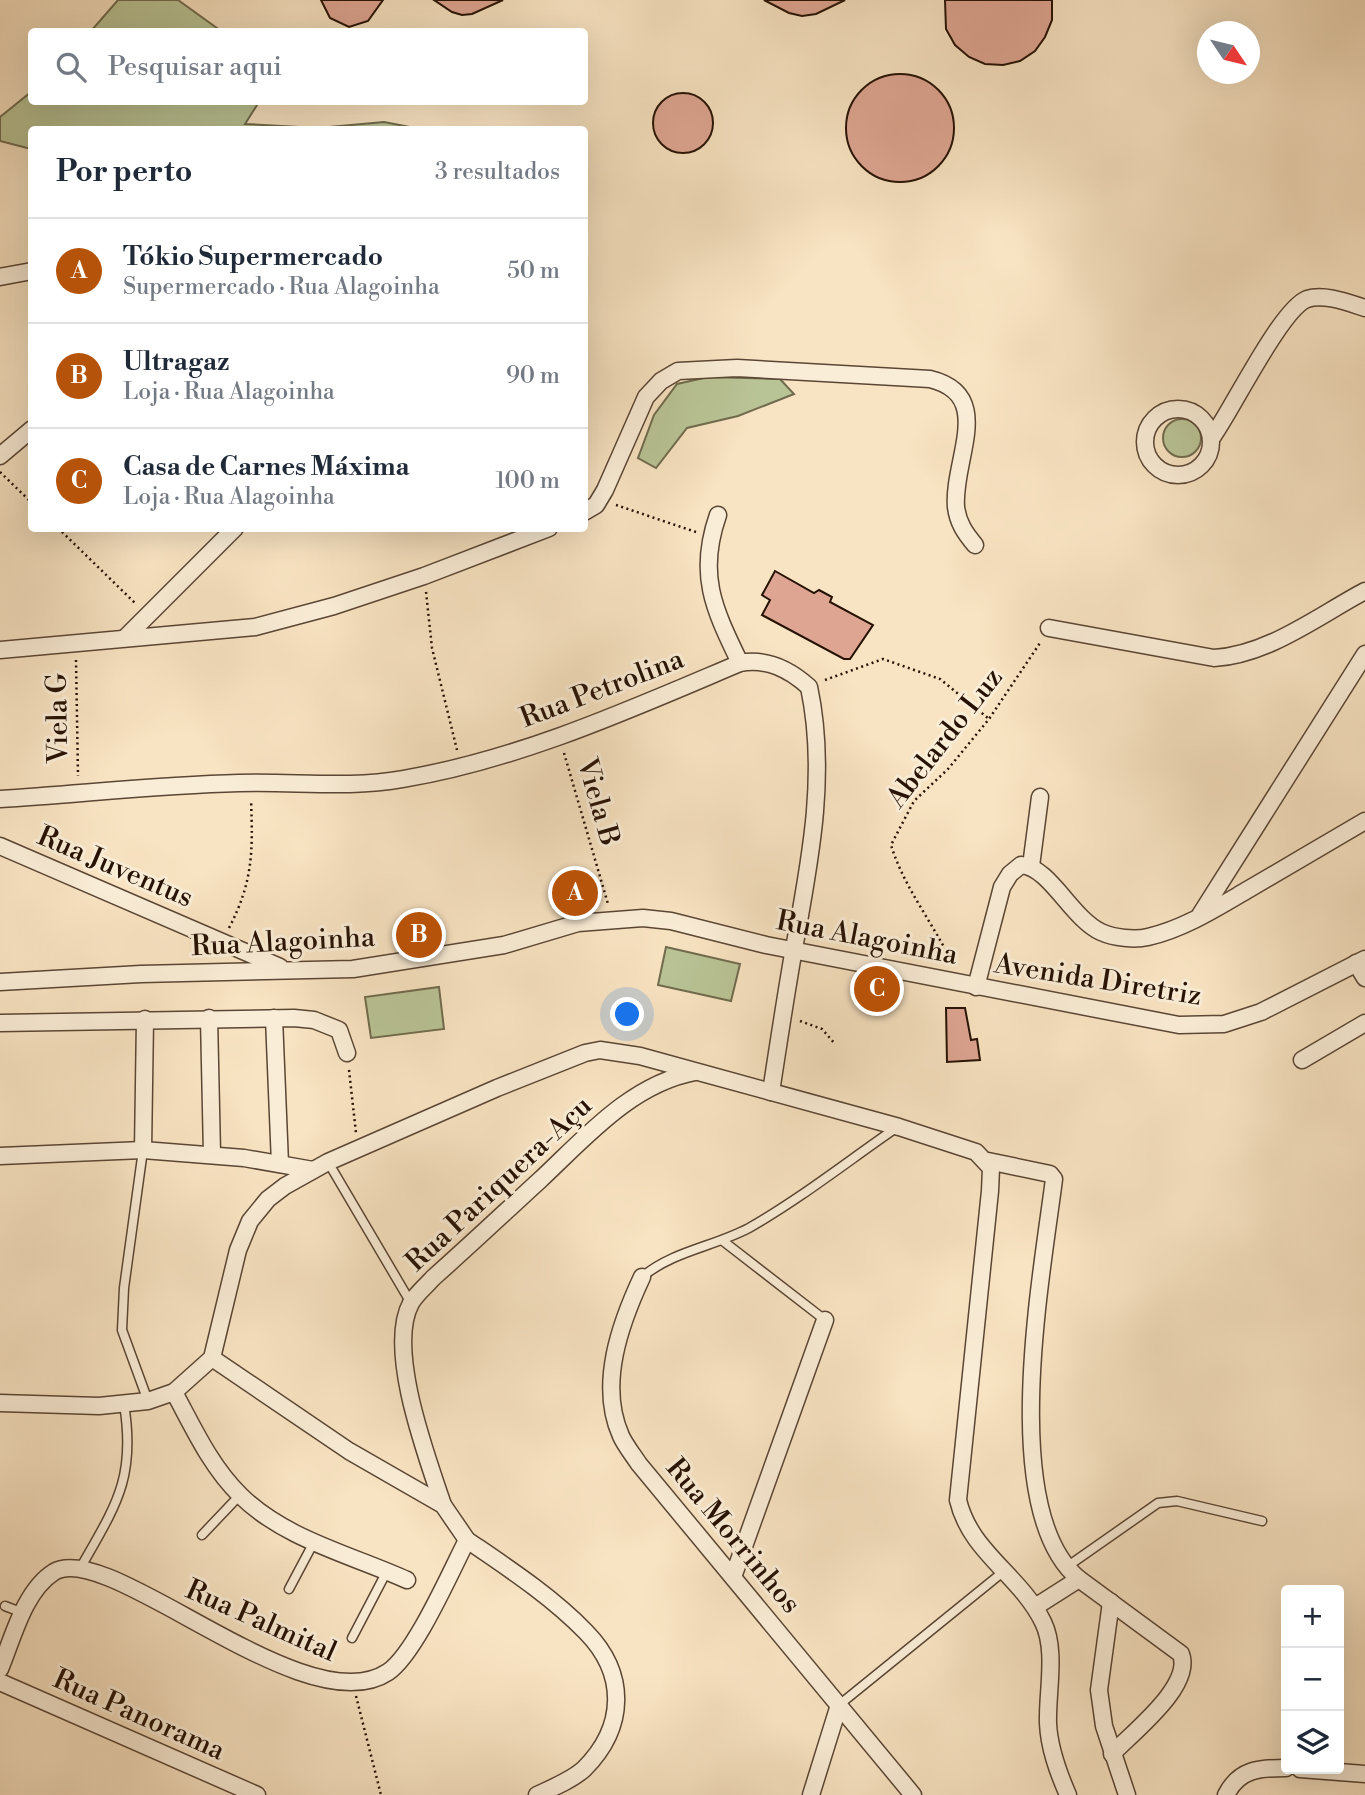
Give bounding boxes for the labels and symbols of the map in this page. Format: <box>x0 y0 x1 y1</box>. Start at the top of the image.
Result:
north arrow <box>1197 21 1260 84</box>
street label: Rua Petrolina <box>515 641 690 736</box>
street label: Abelardo Luz <box>879 661 1011 816</box>
street label: Viela G <box>40 672 76 765</box>
street label: Viela B <box>569 753 627 850</box>
street label: Rua Juventus <box>32 819 198 915</box>
pin: A <box>552 867 598 919</box>
street label: Rua Alagoinha <box>773 903 961 973</box>
pin: B <box>396 909 442 961</box>
street label: Rua Alagoinha <box>190 920 377 964</box>
street label: Avenida Diretriz <box>991 946 1204 1014</box>
pin: C <box>854 963 900 1015</box>
your location <box>610 997 644 1031</box>
street label: Rua Pariquera-Açu <box>399 1089 599 1279</box>
street label: Rua Morrinhos <box>658 1451 808 1621</box>
street label: Rua Palmital <box>180 1572 342 1670</box>
street label: Rua Panorama <box>48 1662 231 1769</box>

